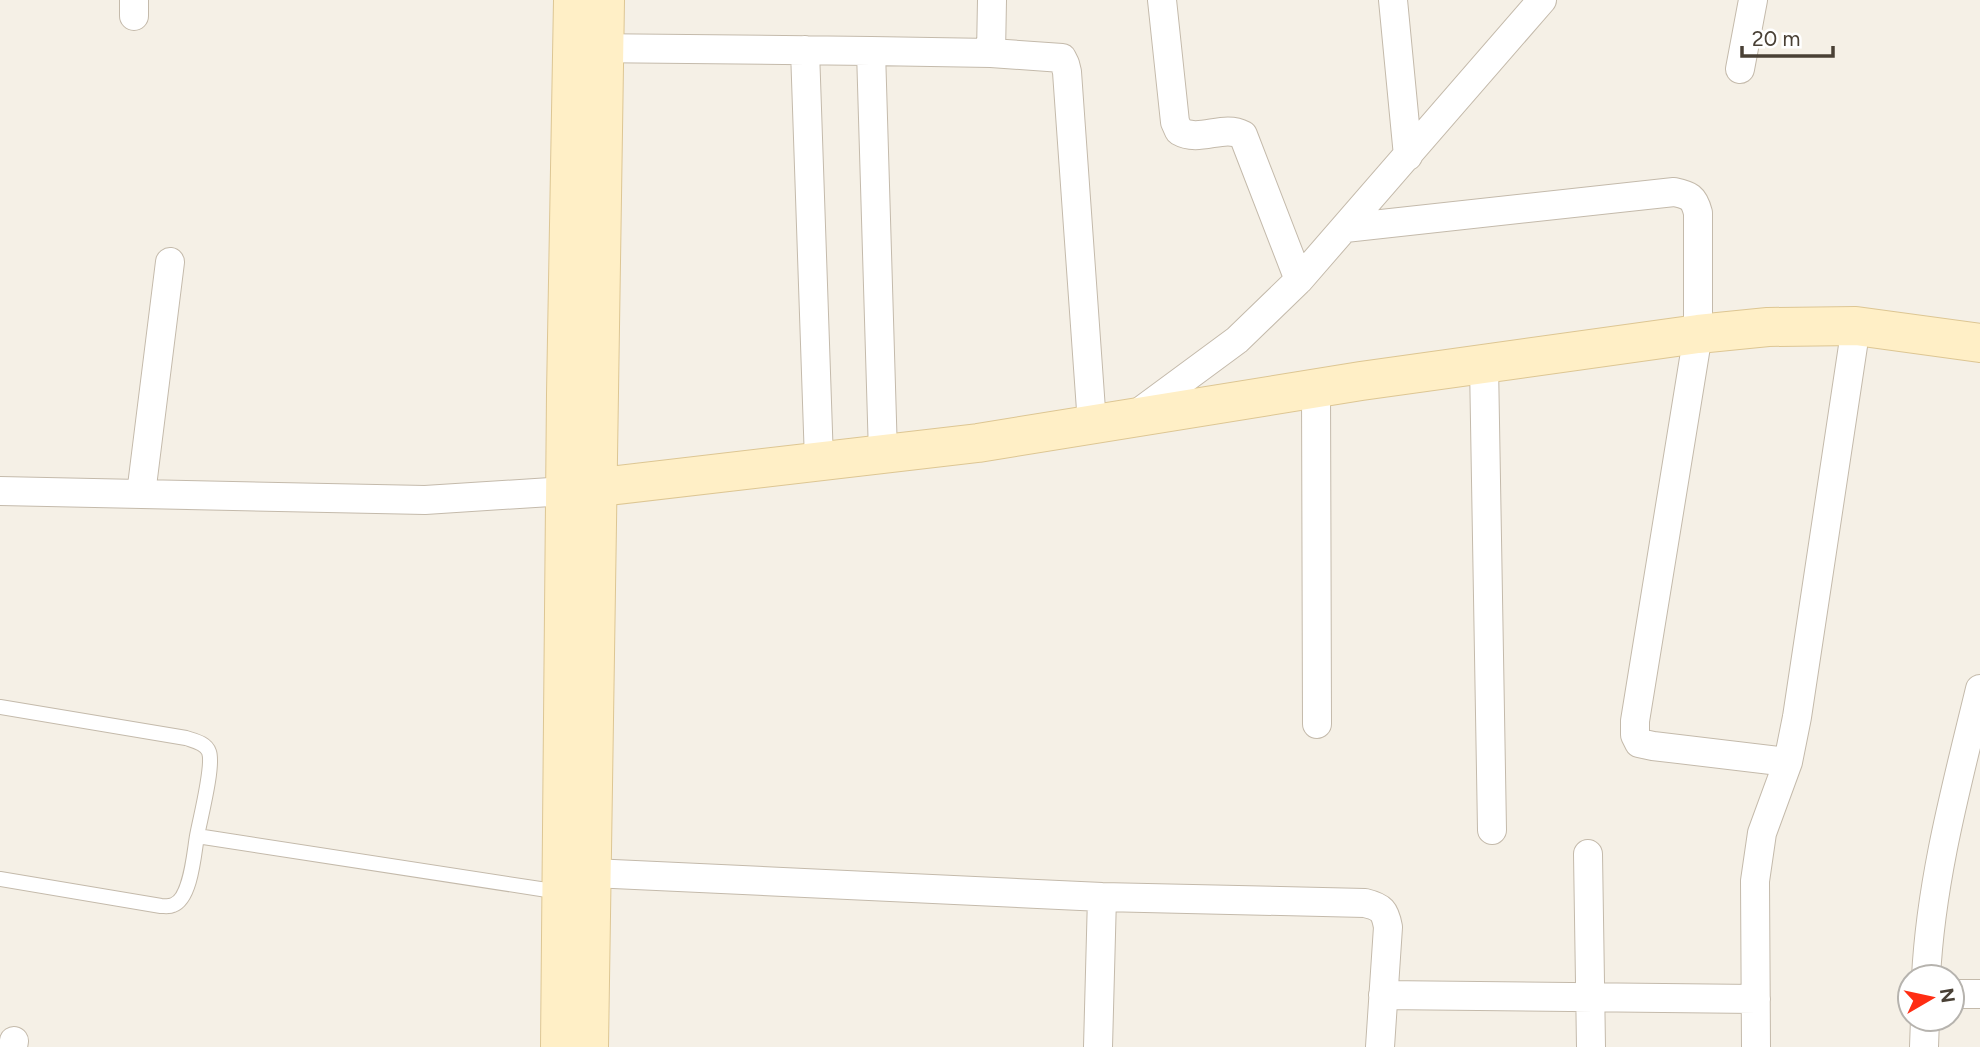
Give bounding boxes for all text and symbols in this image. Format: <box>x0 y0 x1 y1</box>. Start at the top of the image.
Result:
scale bar <box>1742 14 1833 58</box>
text: 20 m <box>1752 26 1800 51</box>
north arrow <box>1896 963 1966 1033</box>
text: N <box>1935 986 1960 1004</box>

